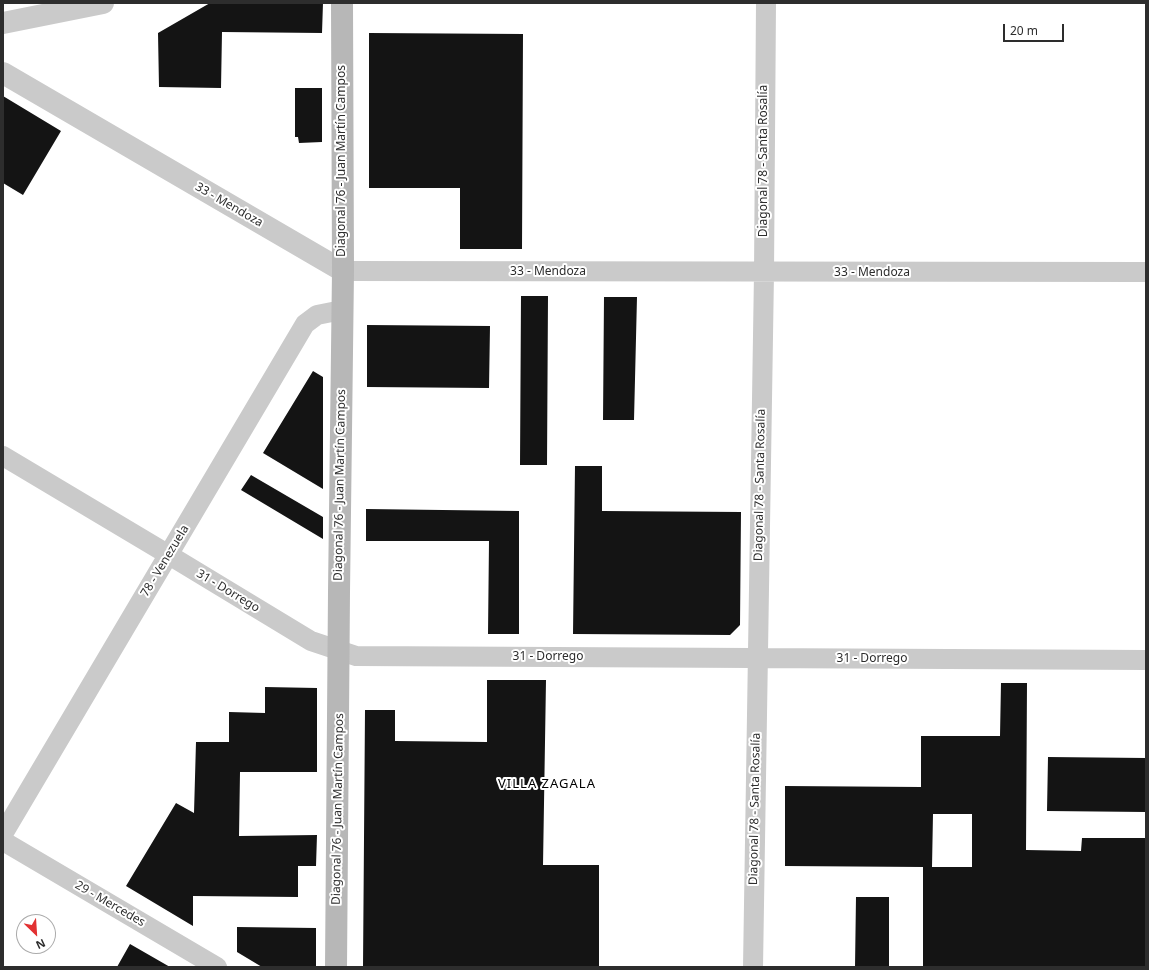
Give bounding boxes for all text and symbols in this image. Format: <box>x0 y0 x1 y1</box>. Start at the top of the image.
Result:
scale bar <box>1005 16 1066 42</box>
text: 20 m <box>1010 22 1038 39</box>
street label: Diagonal 76 - Juan Martín Campos <box>335 65 349 257</box>
street label: Diagonal 78 - Santa Rosalía <box>757 85 771 237</box>
street label: 33 - Mendoza <box>193 180 265 230</box>
street label: 33 - Mendoza <box>510 265 586 279</box>
street label: 33 - Mendoza <box>834 266 910 280</box>
street label: Diagonal 76 - Juan Martín Campos <box>331 389 349 581</box>
street label: Diagonal 78 - Santa Rosalía <box>751 409 769 561</box>
street label: 78 - Venezuela <box>138 522 192 600</box>
street label: 31 - Dorrego <box>194 567 262 615</box>
street label: 31 - Dorrego <box>513 650 583 664</box>
street label: 31 - Dorrego <box>837 652 907 666</box>
street label: Diagonal 76 - Juan Martín Campos <box>329 713 347 905</box>
street label: Diagonal 78 - Santa Rosalía <box>746 733 764 885</box>
district label: VILLA ZAGALA <box>498 776 596 792</box>
street label: 29 - Mercedes <box>72 878 148 930</box>
north arrow <box>16 914 56 954</box>
text: N <box>34 936 48 953</box>

